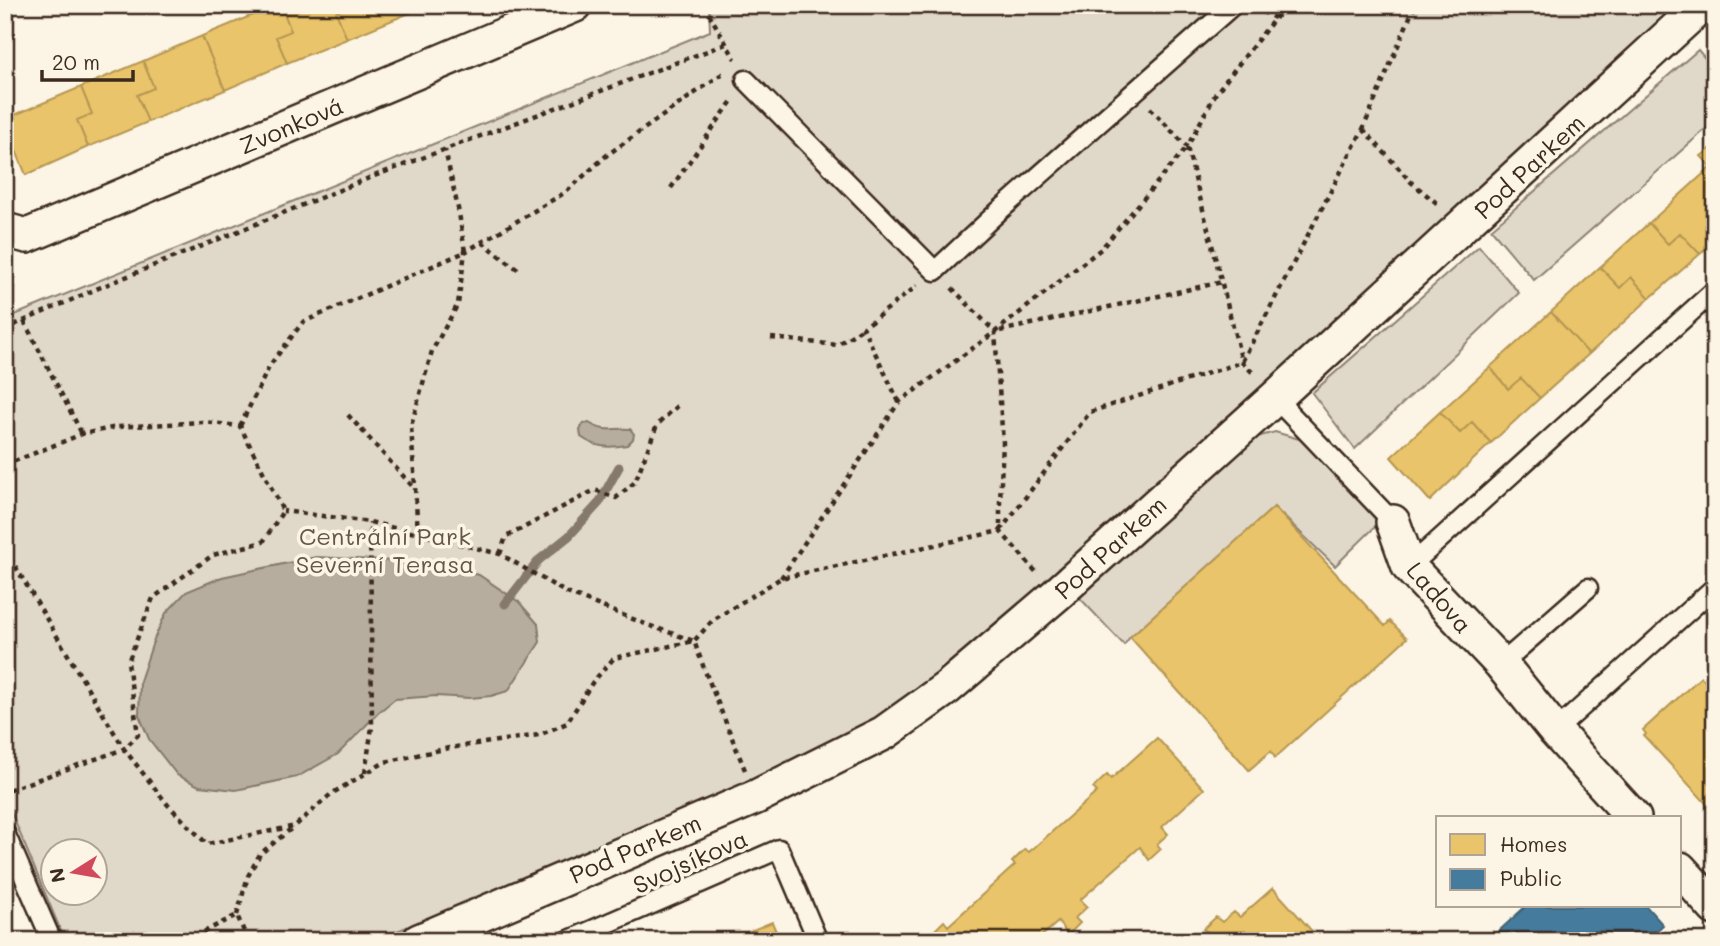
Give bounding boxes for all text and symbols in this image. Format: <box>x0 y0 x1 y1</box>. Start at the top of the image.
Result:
scale bar <box>42 38 133 82</box>
text: 20 m <box>52 48 100 75</box>
street label: Zvonková <box>234 89 348 161</box>
street label: Pod Parkem <box>1467 107 1591 225</box>
street label: Pod Parkem <box>1048 489 1172 605</box>
park label: Centrální Park Severní Terasa <box>296 520 474 579</box>
street label: Ladova <box>1401 555 1479 639</box>
street label: Pod Parkem <box>564 806 706 890</box>
legend <box>1436 816 1682 908</box>
street label: Svojsíkova <box>628 822 752 900</box>
text: Homes <box>1500 830 1567 857</box>
north arrow <box>38 838 108 908</box>
text: Public <box>1500 864 1562 891</box>
text: N <box>43 866 70 885</box>

